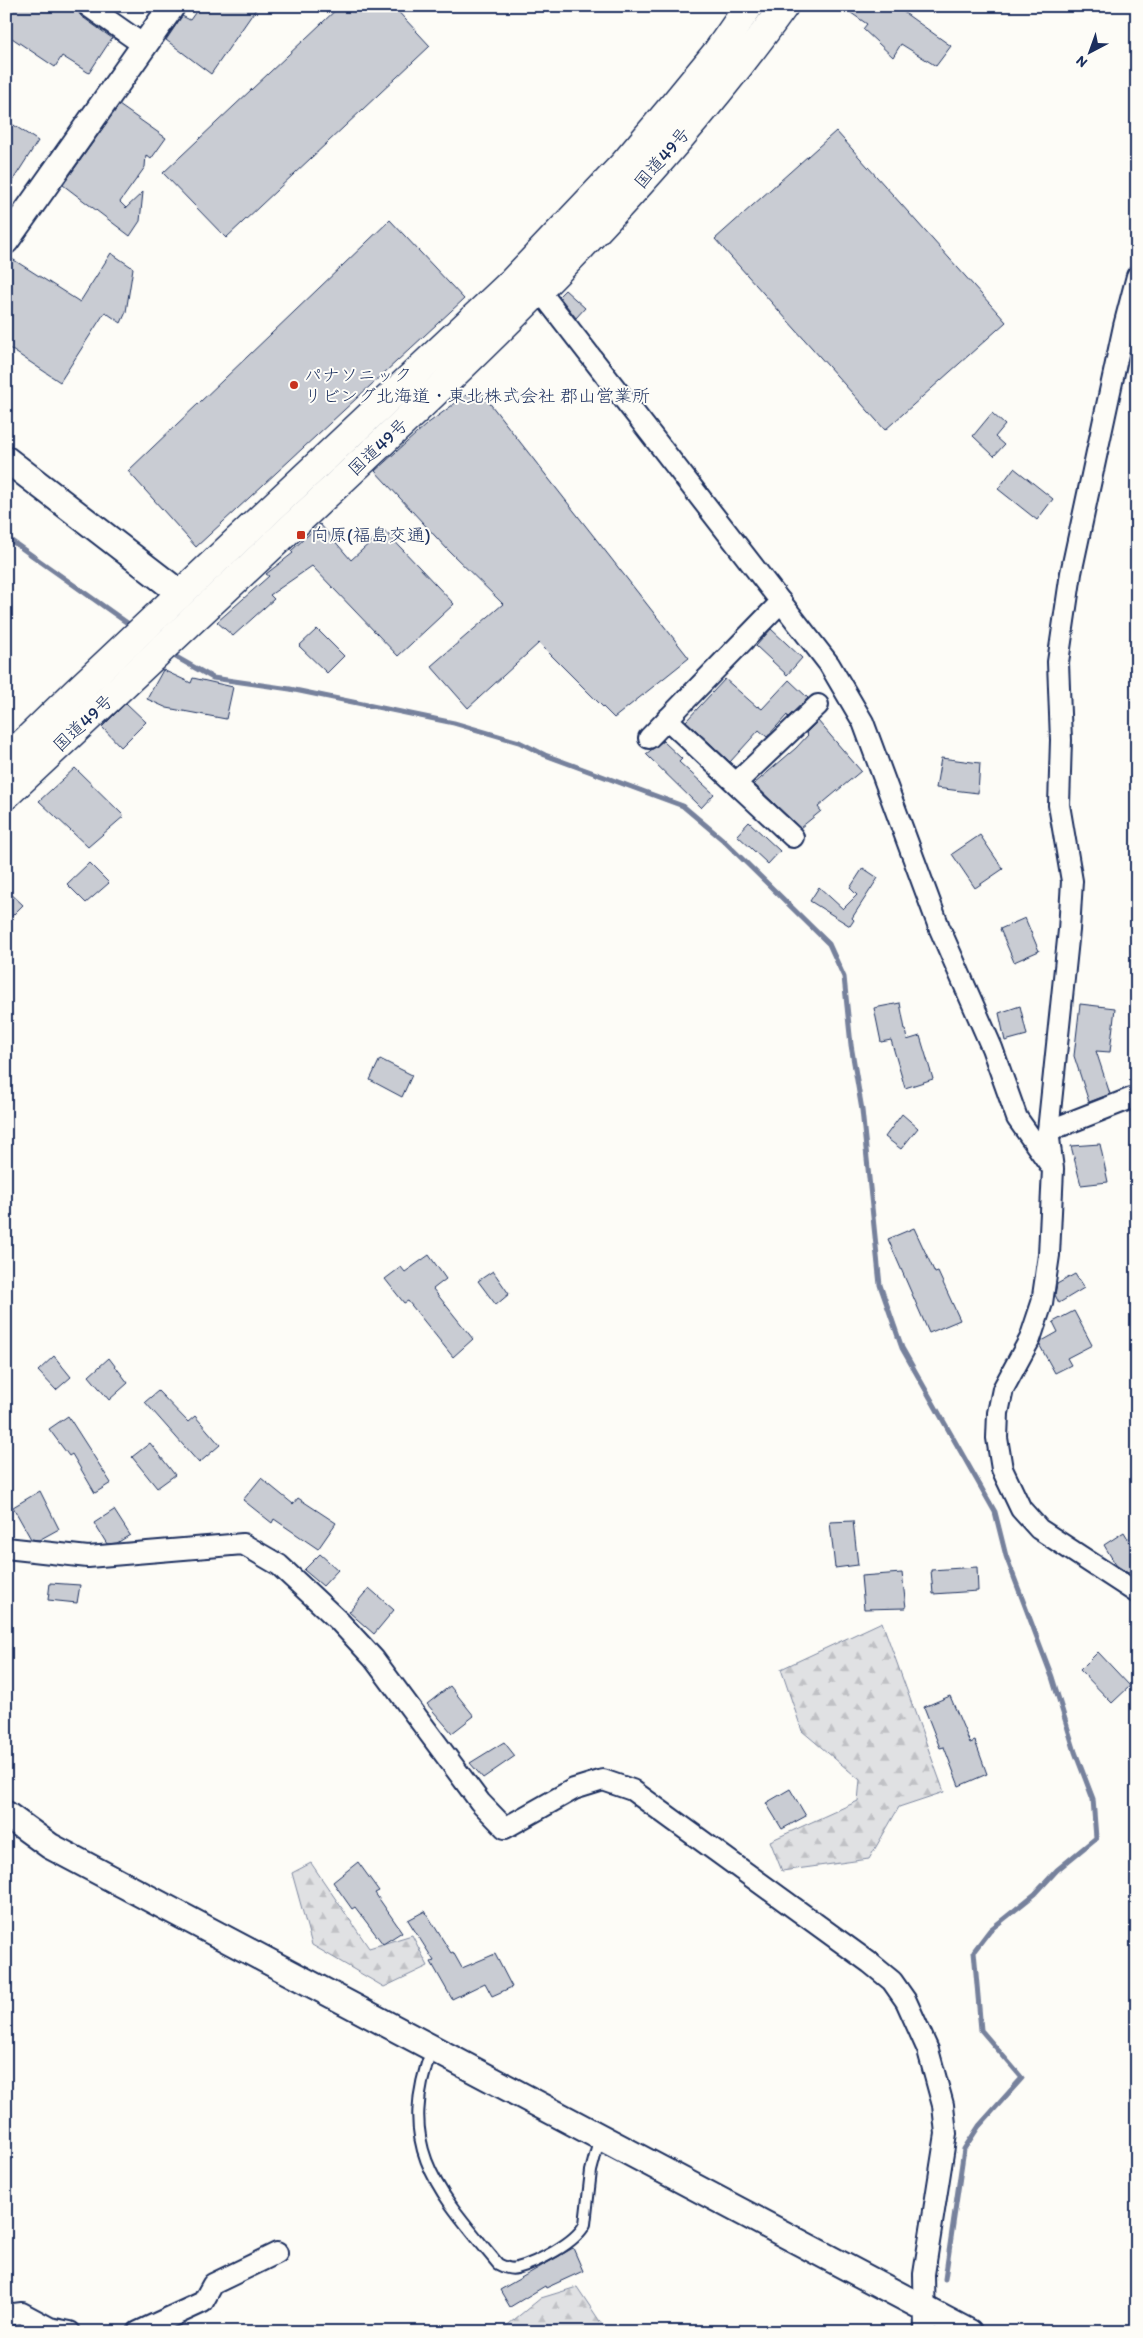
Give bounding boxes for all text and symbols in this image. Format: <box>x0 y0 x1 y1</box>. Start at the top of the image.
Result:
north arrow <box>1066 28 1116 78</box>
text: N <box>1073 52 1091 71</box>
street label: 国道49号 <box>629 123 695 193</box>
place label: パナソニック リビング北海道・東北株式会社 郡山営業所 <box>304 364 650 407</box>
marker: パナソニック リビング北海道・東北株式会社 郡山営業所 <box>288 379 300 391</box>
street label: 国道49号 <box>343 414 413 480</box>
place label: 向原(福島交通) <box>311 524 431 546</box>
marker: 向原(福島交通) <box>295 529 307 541</box>
street label: 国道49号 <box>48 690 118 756</box>

